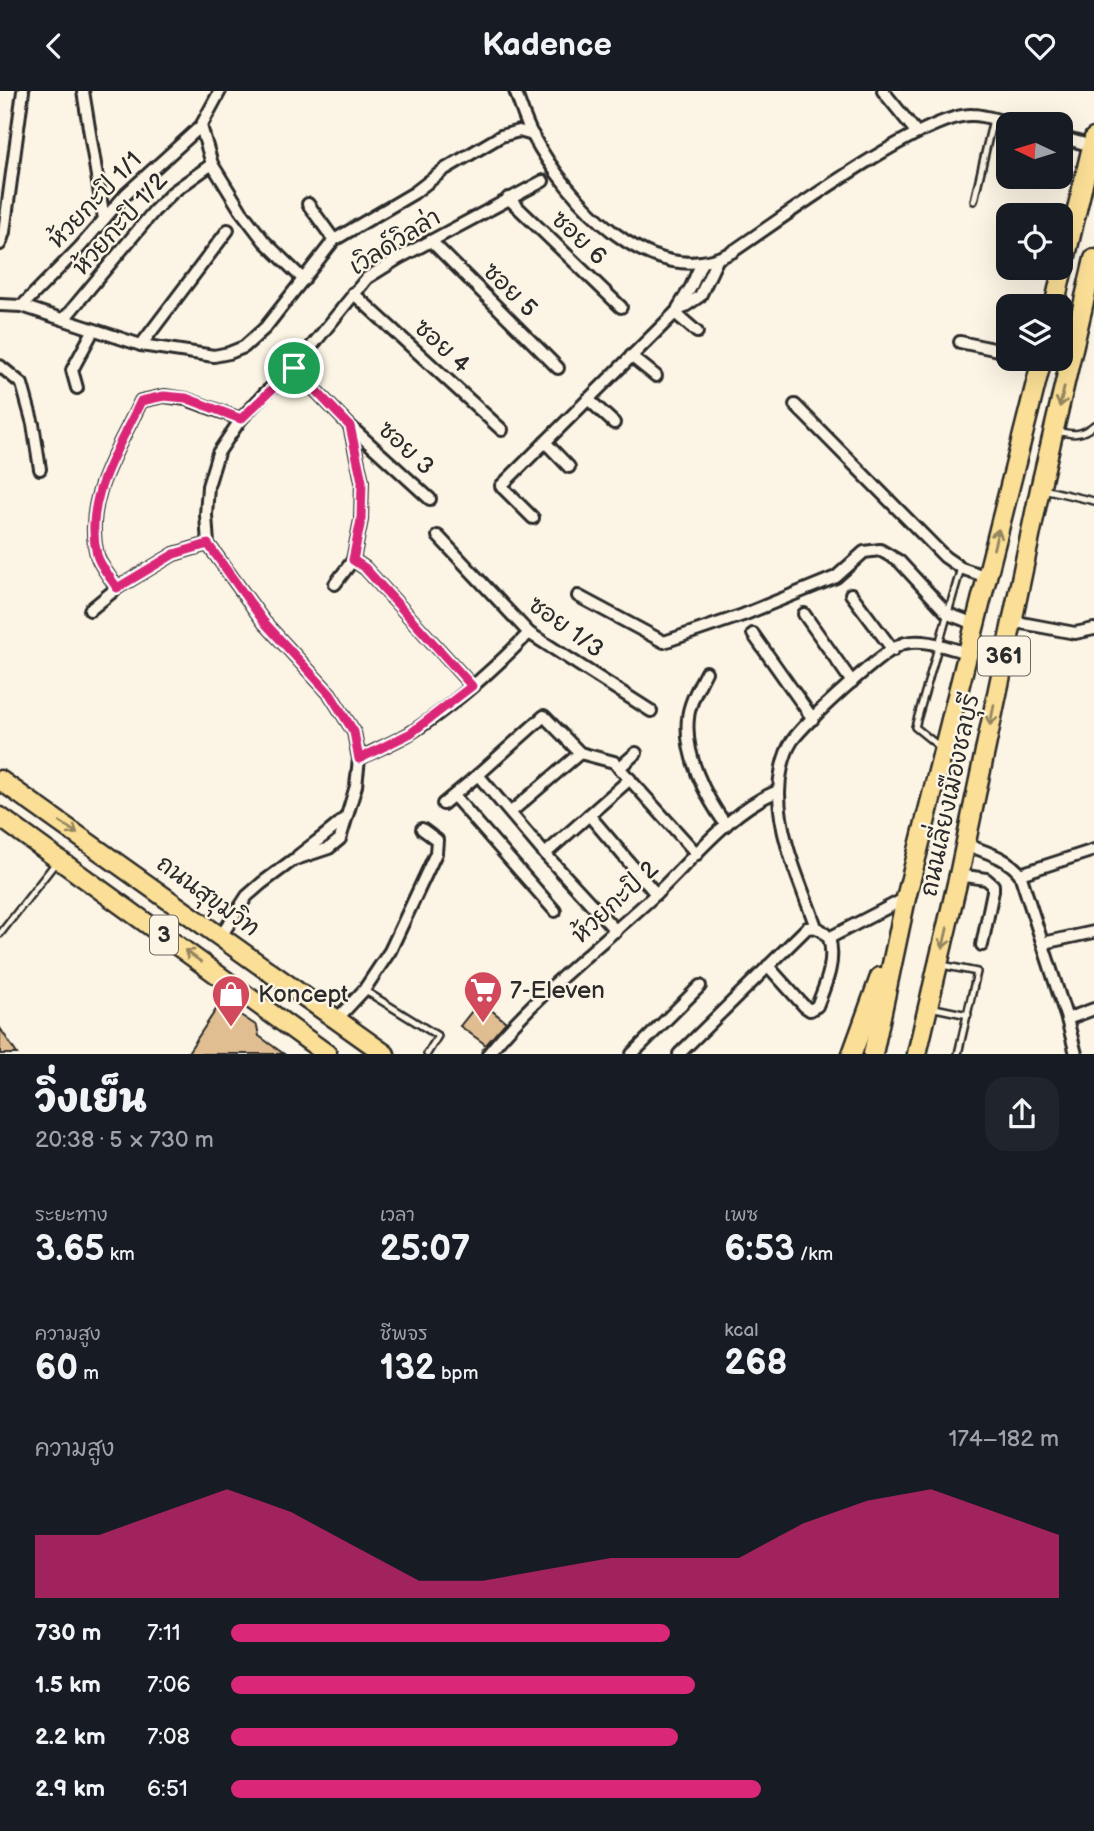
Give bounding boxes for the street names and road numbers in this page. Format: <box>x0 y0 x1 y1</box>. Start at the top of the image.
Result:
street label: ห้วยกะปิ 1/1 <box>41 145 148 254</box>
street label: ห้วยกะปิ 1/2 <box>66 166 173 281</box>
street label: เวิลด์วิลล่า <box>343 201 446 281</box>
street label: ซอย 6 <box>545 205 613 271</box>
street label: ซอย 5 <box>477 257 543 323</box>
street label: ซอย 4 <box>408 313 476 379</box>
street label: ซอย 3 <box>372 415 440 481</box>
street label: ซอย 1/3 <box>523 590 609 664</box>
road number: 361 <box>978 636 1030 675</box>
street label: ถนนเลี่ยงเมืองชลบุรี <box>906 689 989 900</box>
street label: ถนนสุขุมวิท <box>149 849 265 945</box>
street label: ห้วยกะปิ 2 <box>565 854 664 949</box>
road number: 3 <box>150 915 178 955</box>

